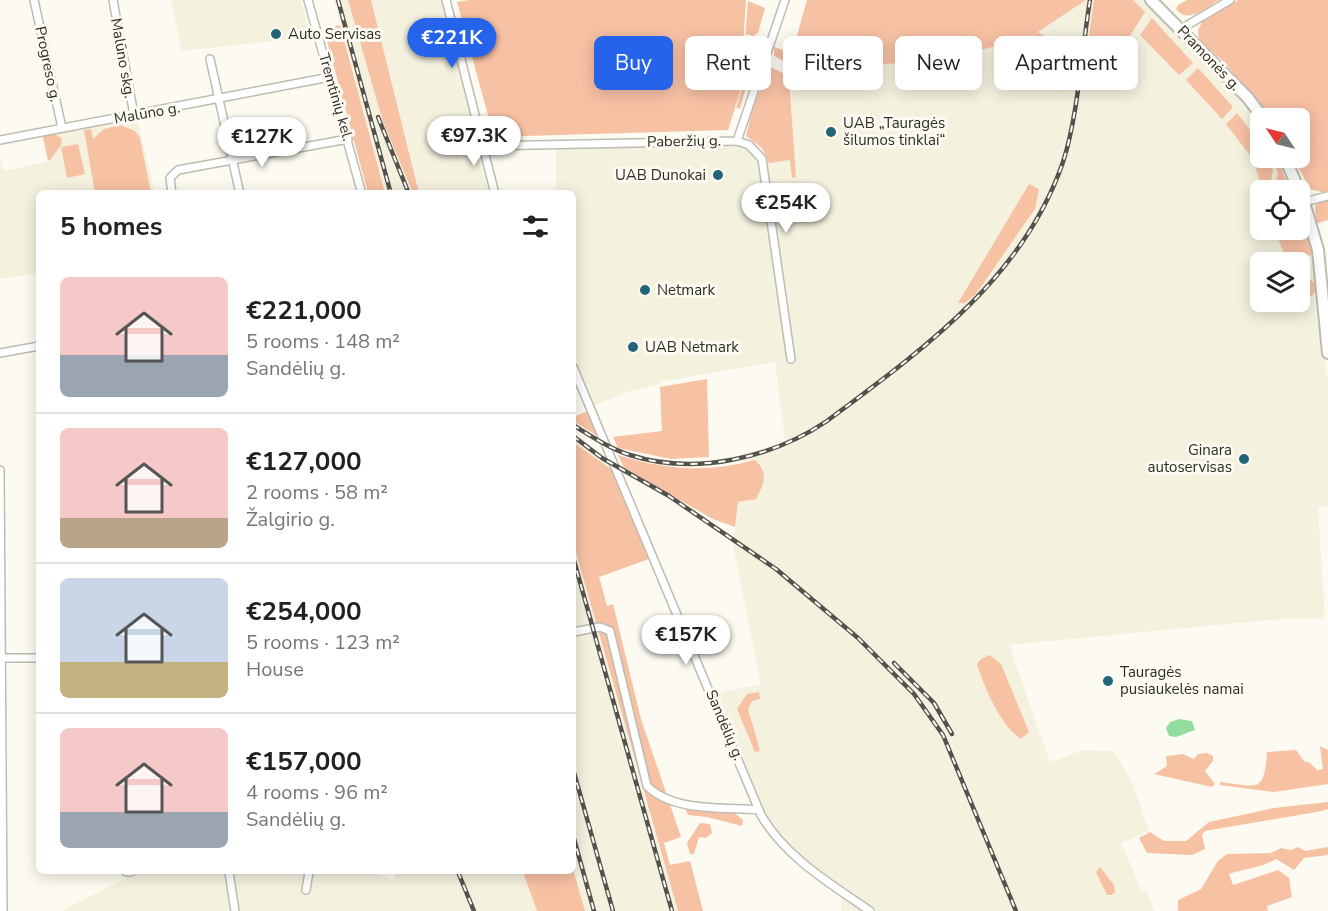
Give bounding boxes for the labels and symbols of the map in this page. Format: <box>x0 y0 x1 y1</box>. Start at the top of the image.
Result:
street label: Malūno skg. <box>106 16 140 100</box>
pin: €221K <box>410 18 494 69</box>
street label: Pramonės g. <box>1173 21 1245 95</box>
street label: Progreso g. <box>30 24 66 104</box>
place label: Auto Servisas <box>288 24 381 44</box>
marker: Auto Servisas <box>269 27 283 41</box>
street label: Tremtinių kel. <box>314 51 358 143</box>
street label: Malūno g. <box>112 97 182 129</box>
north arrow <box>1250 108 1310 168</box>
place label: UAB „Tauragės šilumos tinklai“ <box>843 113 945 150</box>
pin: €97.3K <box>425 116 523 167</box>
pin: €127K <box>220 117 304 168</box>
marker: UAB „Tauragės šilumos tinklai“ <box>824 125 838 139</box>
street label: Paberžių g. <box>647 130 721 152</box>
place label: UAB Dunokai <box>615 165 706 185</box>
marker: UAB Dunokai <box>711 168 725 182</box>
pin: €254K <box>744 183 828 234</box>
place label: Netmark <box>657 280 715 300</box>
marker: Netmark <box>638 283 652 297</box>
place label: UAB Netmark <box>645 337 739 357</box>
marker: UAB Netmark <box>626 340 640 354</box>
place label: Ginara autoservisas <box>1148 440 1232 477</box>
marker: Ginara autoservisas <box>1237 452 1251 466</box>
pin: €157K <box>644 615 728 666</box>
place label: Tauragės pusiaukelės namai <box>1120 662 1244 699</box>
marker: Tauragės pusiaukelės namai <box>1101 674 1115 688</box>
street label: Sandėlių g. <box>701 687 749 763</box>

